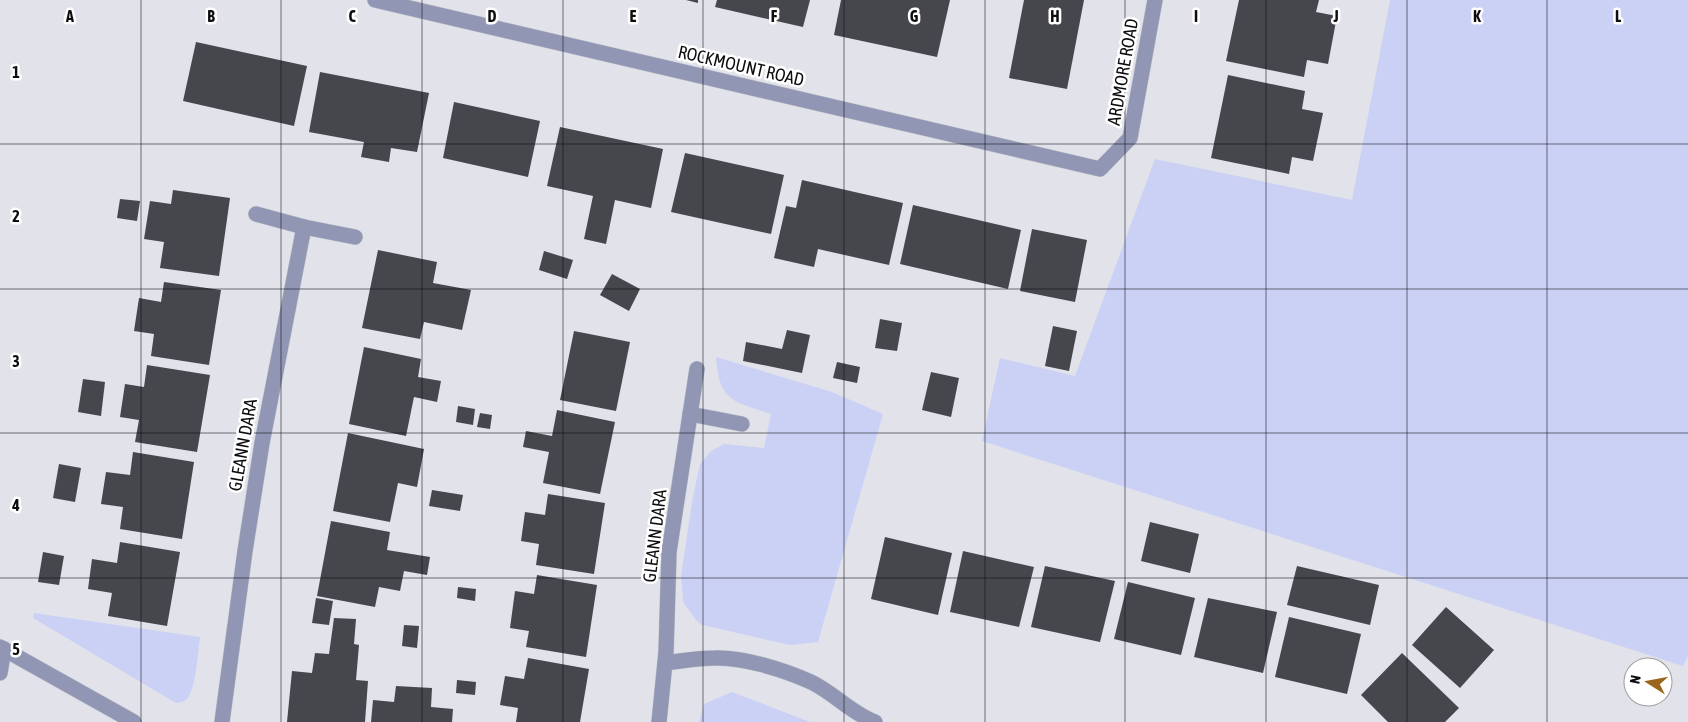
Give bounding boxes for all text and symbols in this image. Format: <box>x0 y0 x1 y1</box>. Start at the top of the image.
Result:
text: A <box>65 7 74 25</box>
text: B <box>207 7 215 25</box>
text: C <box>348 7 356 25</box>
text: D <box>488 7 497 25</box>
text: E <box>630 7 637 25</box>
text: F <box>771 7 778 25</box>
text: G <box>910 7 919 25</box>
text: H <box>1050 7 1060 25</box>
text: I <box>1194 7 1198 25</box>
text: J <box>1332 7 1339 25</box>
text: K <box>1473 7 1481 25</box>
text: L <box>1615 7 1622 25</box>
street label: ARDMORE ROAD <box>1103 17 1142 127</box>
street label: ROCKMOUNT ROAD <box>676 41 806 90</box>
text: 1 <box>12 63 20 81</box>
text: 2 <box>12 207 20 225</box>
text: 3 <box>12 352 20 370</box>
street label: GLEANN DARA <box>224 397 261 493</box>
street label: GLEANN DARA <box>638 488 671 584</box>
text: 4 <box>11 496 20 514</box>
text: 5 <box>12 640 20 658</box>
north arrow <box>1623 657 1673 707</box>
text: N <box>1627 674 1644 685</box>

